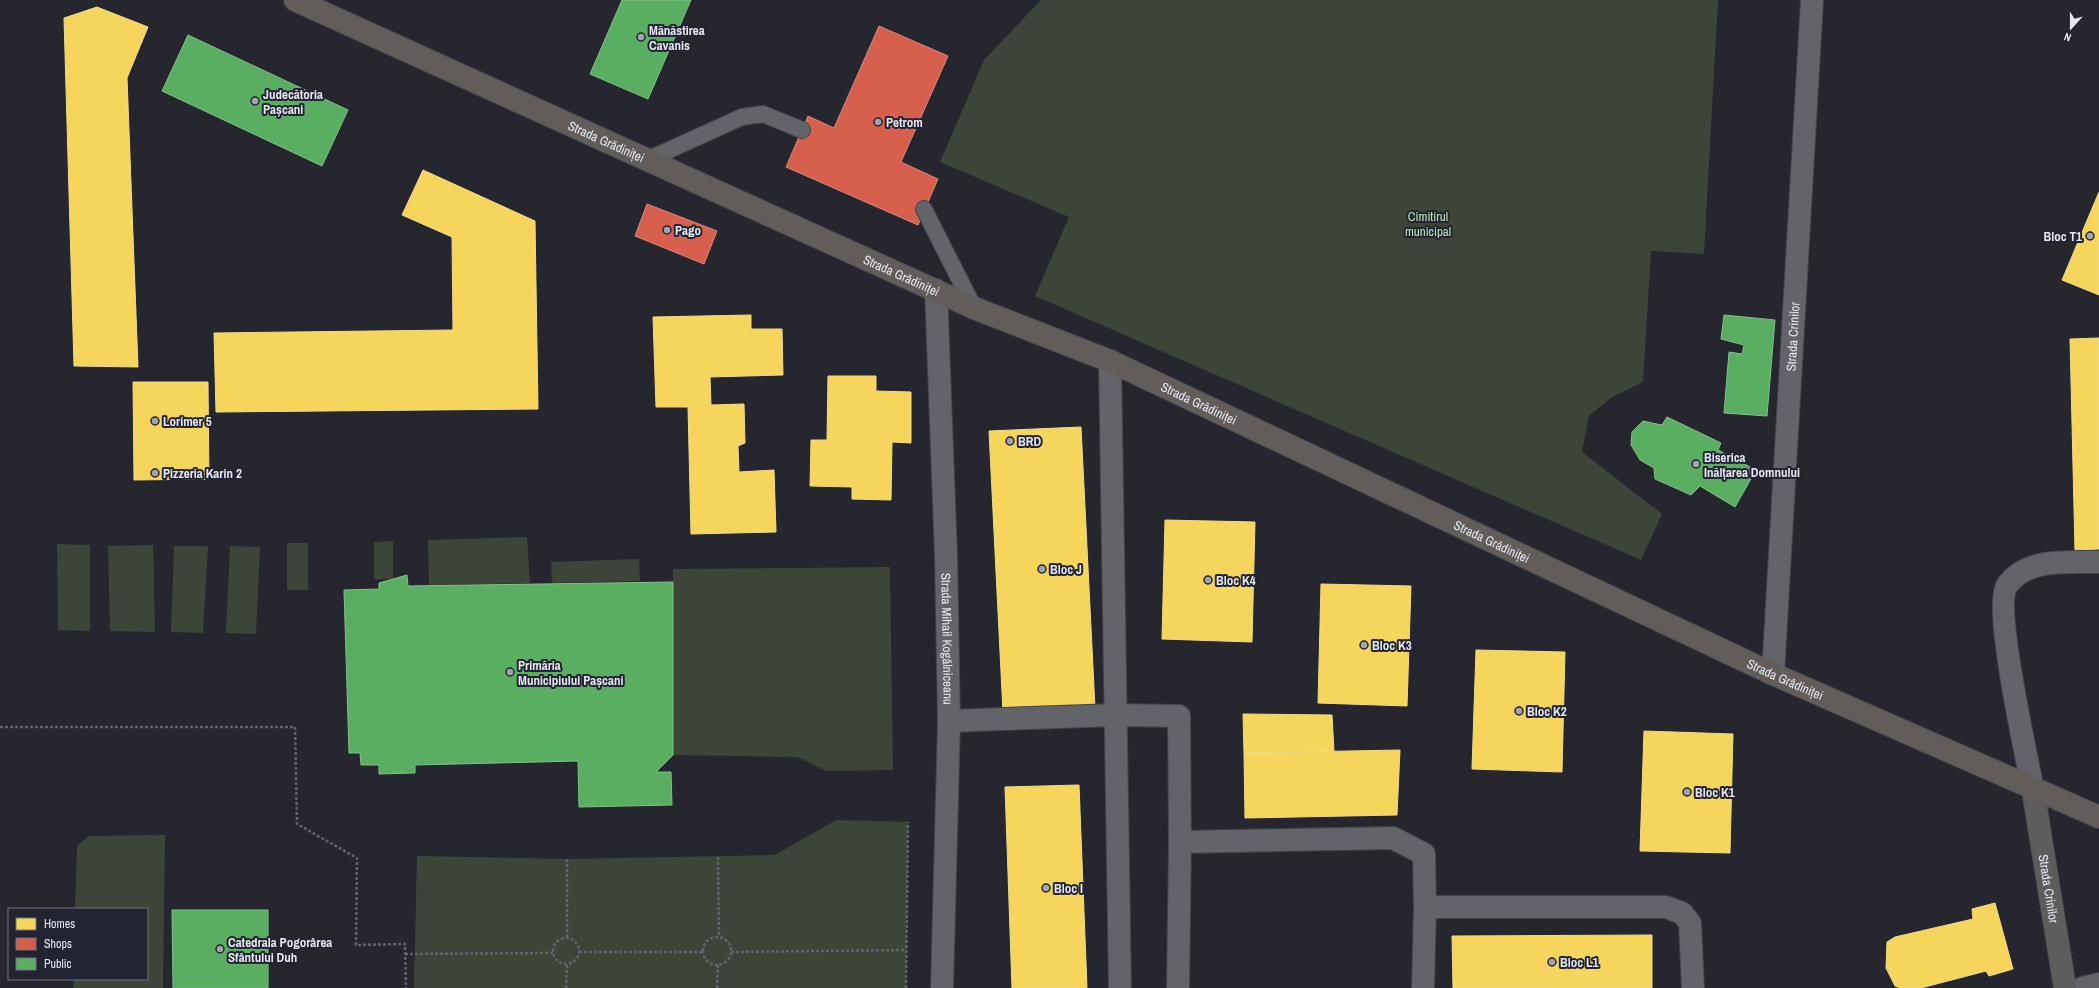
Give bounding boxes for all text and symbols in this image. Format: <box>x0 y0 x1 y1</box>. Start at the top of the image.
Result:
north arrow <box>2051 8 2091 48</box>
place label: Mănăstirea Cavanis <box>649 22 705 54</box>
text: N <box>2062 30 2073 45</box>
marker: Mănăstirea Cavanis <box>636 32 646 42</box>
place label: Judecătoria Pașcani <box>263 86 323 118</box>
marker: Judecătoria Pașcani <box>250 96 260 106</box>
place label: Petrom <box>886 114 923 131</box>
street label: Strada Grădiniței <box>565 117 647 166</box>
marker: Petrom <box>873 117 883 127</box>
park label: Cimitirul municipal <box>1405 208 1451 240</box>
place label: Pago <box>675 222 701 239</box>
marker: Pago <box>662 225 672 235</box>
place label: Bloc T1 <box>2043 228 2082 245</box>
marker: Bloc T1 <box>2085 231 2095 241</box>
street label: Strada Grădiniței <box>860 251 942 300</box>
street label: Strada Crinilor <box>1783 301 1804 372</box>
street label: Strada Grădiniței <box>1158 378 1240 429</box>
place label: Lorimer 5 <box>163 413 212 430</box>
marker: Lorimer 5 <box>150 416 160 426</box>
place label: BRD <box>1018 433 1041 450</box>
marker: BRD <box>1005 436 1015 446</box>
place label: Biserica Inălțarea Domnului <box>1704 449 1800 481</box>
marker: Biserica Inălțarea Domnului <box>1691 459 1701 469</box>
place label: Pizzeria Karin 2 <box>163 465 242 482</box>
marker: Pizzeria Karin 2 <box>150 468 160 478</box>
street label: Strada Grădiniței <box>1451 517 1533 567</box>
place label: Bloc J <box>1050 561 1082 578</box>
marker: Bloc J <box>1037 564 1047 574</box>
place label: Bloc K4 <box>1216 572 1256 589</box>
street label: Strada Mihail Kogălniceanu <box>937 573 957 705</box>
marker: Bloc K4 <box>1203 575 1213 585</box>
place label: Bloc K3 <box>1372 637 1412 654</box>
marker: Bloc K3 <box>1359 640 1369 650</box>
street label: Strada Grădiniței <box>1744 655 1826 704</box>
place label: Primăria Municipiului Pașcani <box>518 657 623 689</box>
marker: Primăria Municipiului Pașcani <box>505 667 515 677</box>
place label: Bloc K2 <box>1527 703 1567 720</box>
marker: Bloc K2 <box>1514 706 1524 716</box>
place label: Bloc K1 <box>1695 784 1735 801</box>
marker: Bloc K1 <box>1682 787 1692 797</box>
street label: Strada Crinilor <box>2035 853 2062 925</box>
place label: Bloc I <box>1054 880 1083 897</box>
marker: Bloc I <box>1041 883 1051 893</box>
legend <box>8 908 148 980</box>
text: Homes <box>44 916 75 932</box>
place label: Catedrala Pogorârea Sfântului Duh <box>228 934 332 966</box>
text: Shops <box>44 936 72 952</box>
marker: Catedrala Pogorârea Sfântului Duh <box>215 944 225 954</box>
place label: Bloc L1 <box>1560 954 1599 971</box>
text: Public <box>44 956 71 972</box>
marker: Bloc L1 <box>1547 957 1557 967</box>

